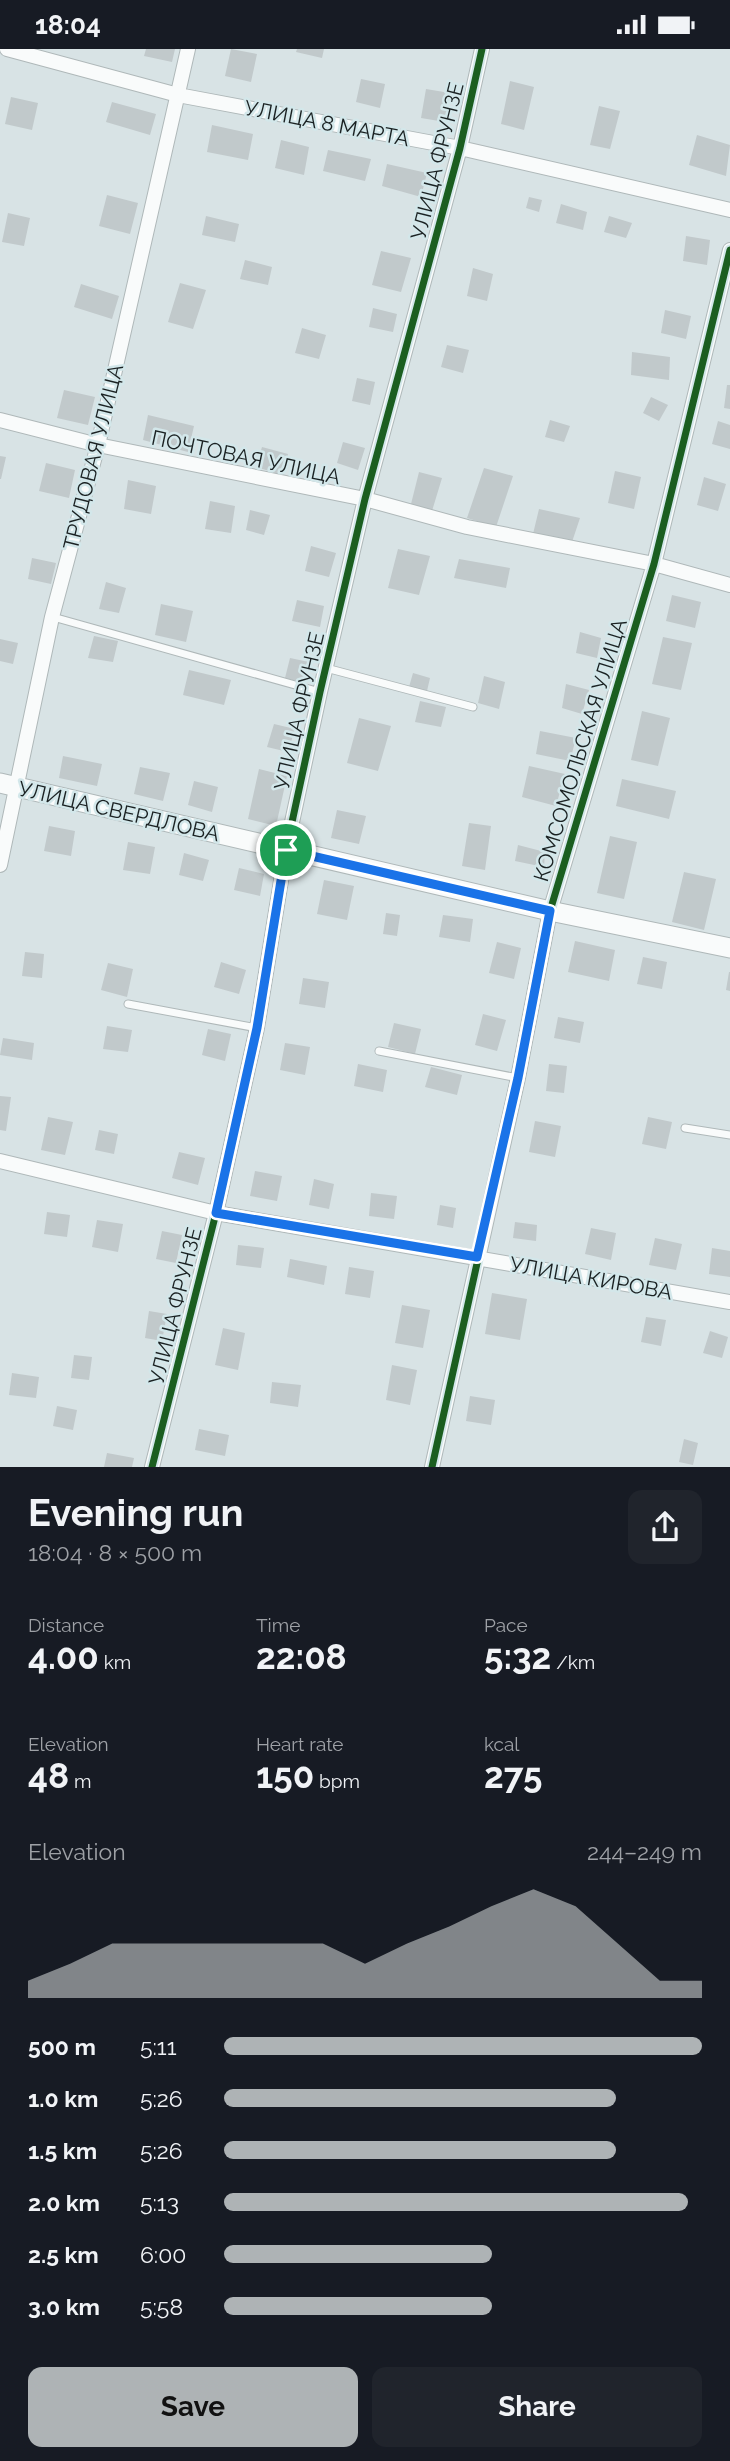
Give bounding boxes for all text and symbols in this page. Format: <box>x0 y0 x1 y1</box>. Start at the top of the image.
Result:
text: 18:04 <box>35 10 101 40</box>
street label: УЛИЦА ФРУНЗЕ <box>405 80 469 242</box>
street label: УЛИЦА 8 МАРТА <box>242 95 412 151</box>
street label: ТРУДОВАЯ УЛИЦА <box>58 361 128 553</box>
street label: ПОЧТОВАЯ УЛИЦА <box>149 425 343 489</box>
street label: КОМСОМОЛЬСКАЯ УЛИЦА <box>528 616 632 884</box>
street label: УЛИЦА ФРУНЗЕ <box>269 630 329 792</box>
street label: УЛИЦА СВЕРДЛОВА <box>16 776 222 846</box>
pin <box>256 820 316 880</box>
icon: arrive <box>267 831 305 869</box>
street label: УЛИЦА ФРУНЗЕ <box>143 1225 207 1387</box>
street label: УЛИЦА КИРОВА <box>508 1251 674 1305</box>
text: Evening run <box>28 1490 243 1535</box>
button: share <box>628 1490 702 1564</box>
text: 18:04 · 8 × 500 m <box>28 1539 202 1566</box>
text: Distance <box>28 1614 104 1636</box>
text: Time <box>256 1614 300 1636</box>
text: Pace <box>484 1614 528 1636</box>
text: 4.00 <box>28 1636 99 1677</box>
text: 22:08 <box>256 1636 347 1677</box>
text: 5:32 <box>484 1636 551 1677</box>
text: km <box>99 1651 131 1673</box>
text: /km <box>551 1651 595 1673</box>
text: Elevation <box>28 1733 109 1755</box>
text: Heart rate <box>256 1733 344 1755</box>
text: kcal <box>484 1733 520 1755</box>
text: 48 <box>28 1755 69 1796</box>
text: 150 <box>256 1755 314 1796</box>
text: 275 <box>484 1755 542 1796</box>
text: m <box>69 1770 91 1792</box>
text: bpm <box>314 1770 360 1792</box>
text: Elevation <box>28 1838 126 1865</box>
text: 244–249 m <box>587 1838 702 1865</box>
text: 500 m <box>28 2033 96 2060</box>
text: 5:11 <box>140 2033 177 2060</box>
text: 1.0 km <box>28 2085 98 2112</box>
text: 5:26 <box>140 2085 183 2112</box>
text: 1.5 km <box>28 2137 97 2164</box>
text: 5:26 <box>140 2137 183 2164</box>
text: 2.0 km <box>28 2189 100 2216</box>
text: 5:13 <box>140 2189 179 2216</box>
text: 2.5 km <box>28 2241 99 2268</box>
text: 6:00 <box>140 2241 186 2268</box>
text: 3.0 km <box>28 2293 100 2320</box>
text: 5:58 <box>140 2293 183 2320</box>
button: Save <box>28 2367 358 2447</box>
button: Share <box>372 2367 702 2447</box>

